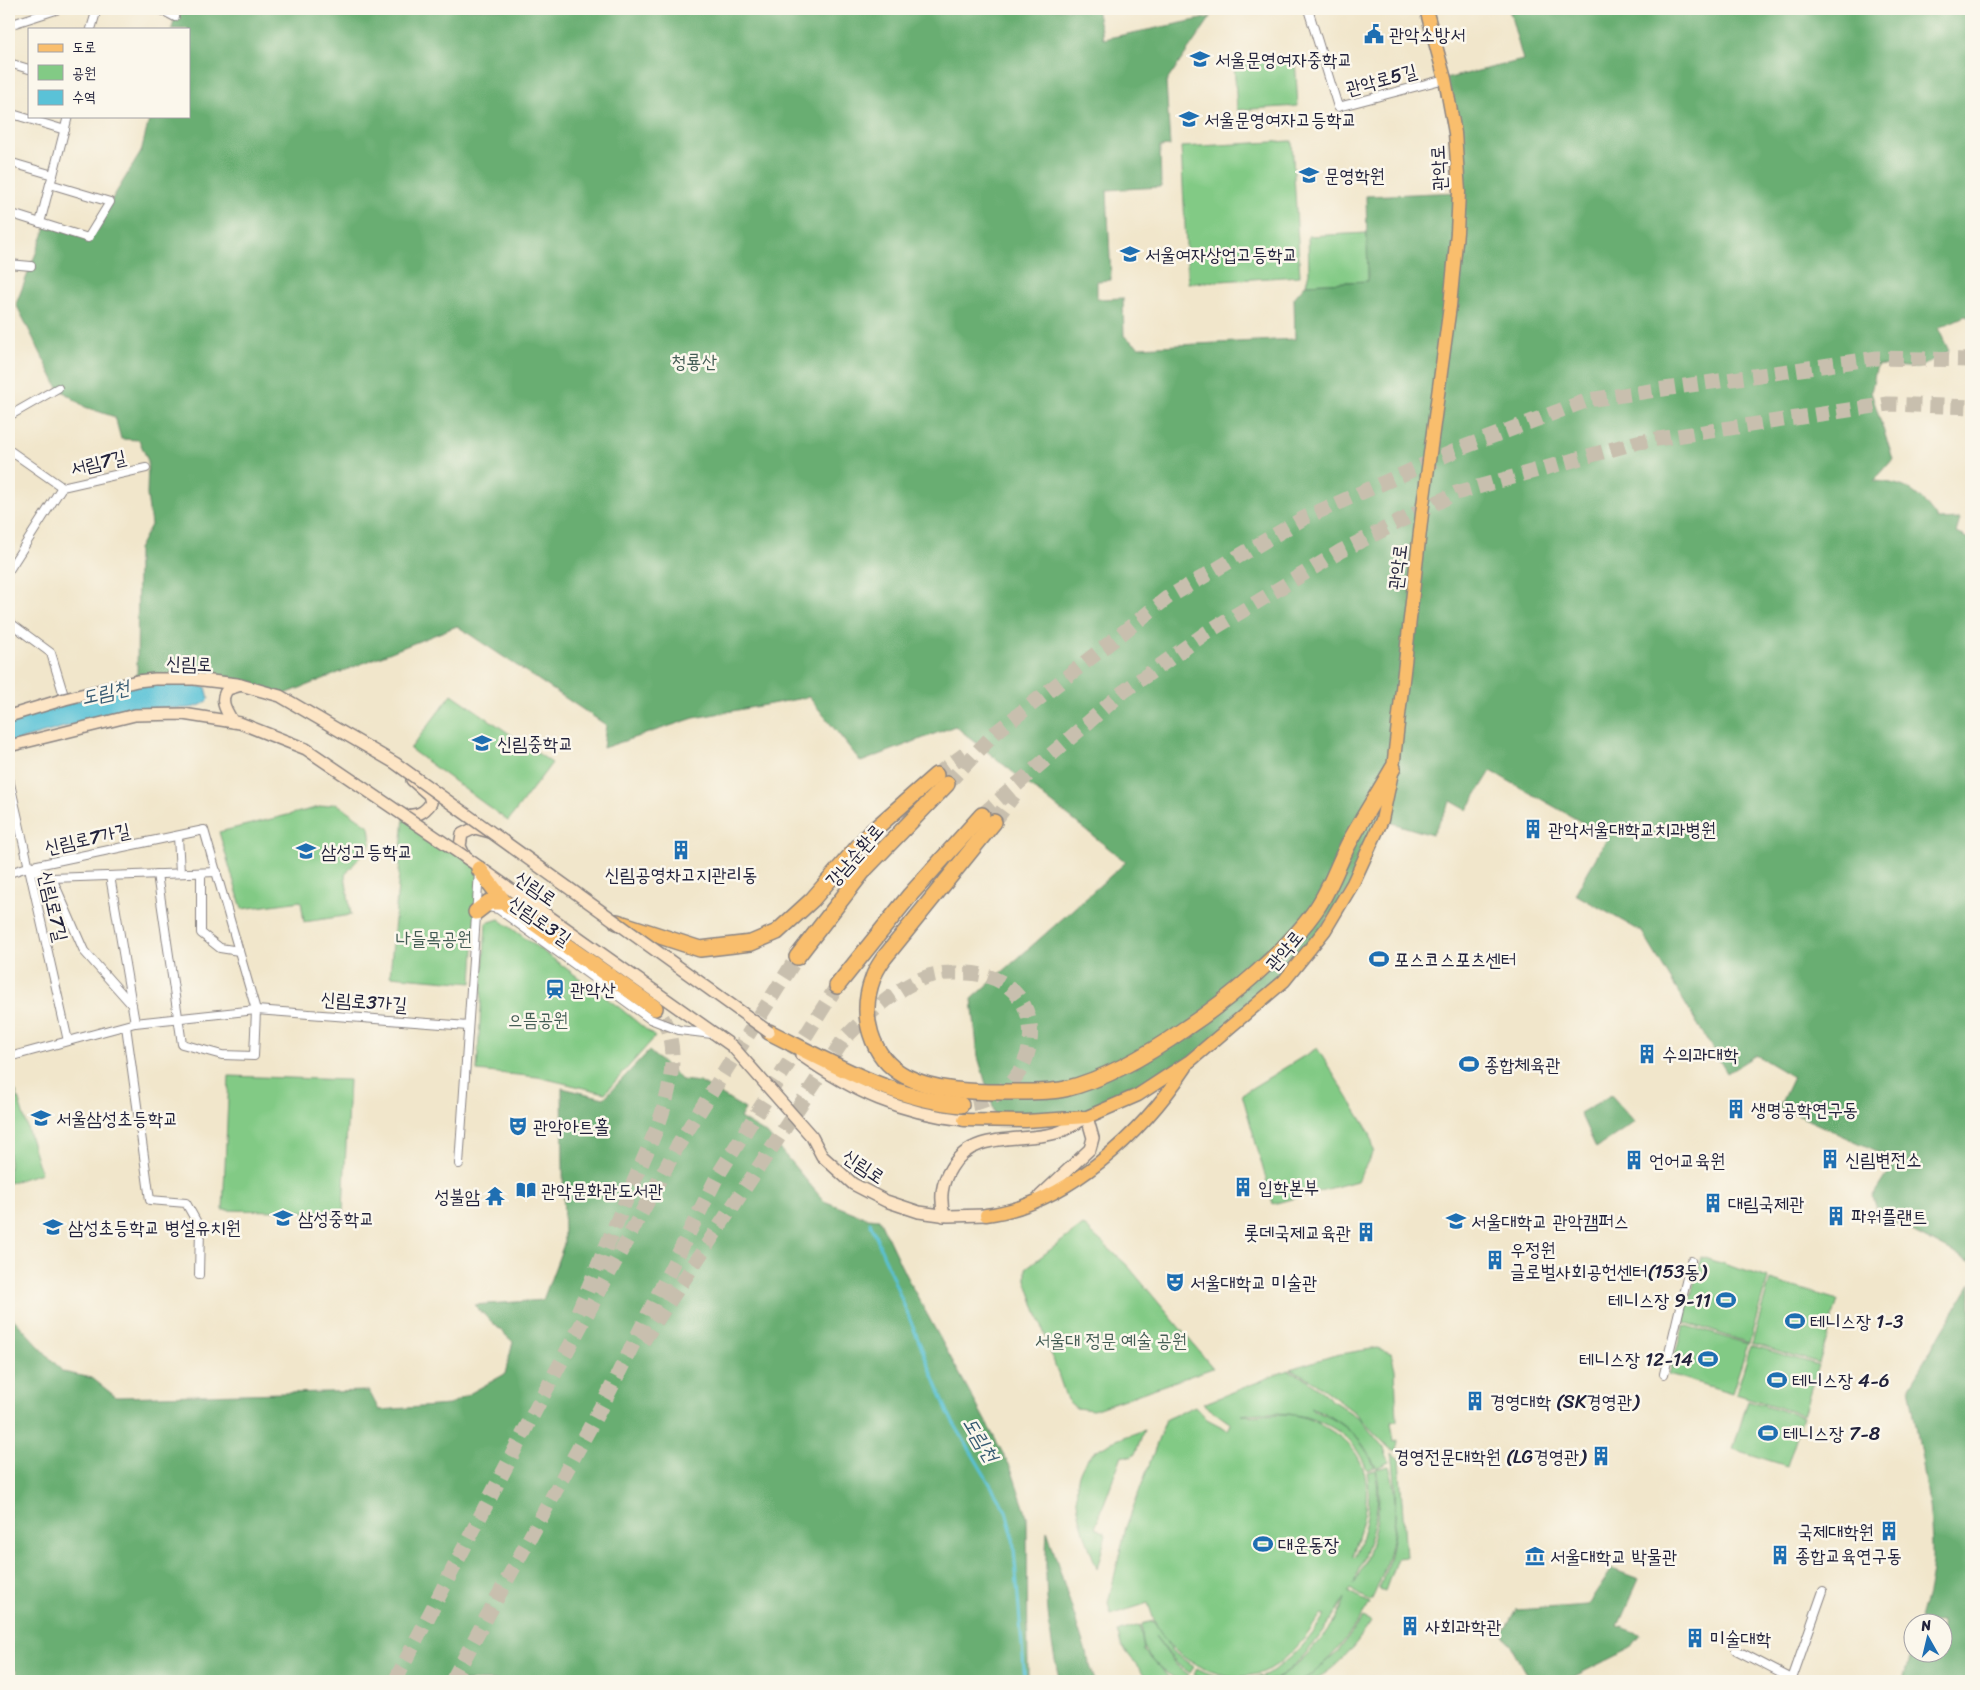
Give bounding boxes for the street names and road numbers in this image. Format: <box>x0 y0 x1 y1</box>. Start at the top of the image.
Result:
street label: 관악로5길 <box>1342 54 1421 105</box>
street label: 관악로 <box>1421 144 1456 192</box>
street label: 서림7길 <box>67 440 129 485</box>
street label: 관악로 <box>1378 542 1417 592</box>
street label: 신림로 <box>165 646 212 681</box>
street label: 신림로7가길 <box>41 813 133 864</box>
street label: 강남순환로 <box>817 816 892 895</box>
street label: 신림로 <box>507 862 564 915</box>
street label: 신림로7길 <box>29 867 78 945</box>
street label: 신림로3길 <box>501 886 579 954</box>
street label: 관악로 <box>1257 922 1312 978</box>
street label: 신림로3가길 <box>319 982 408 1021</box>
street label: 신림로 <box>835 1140 892 1193</box>

